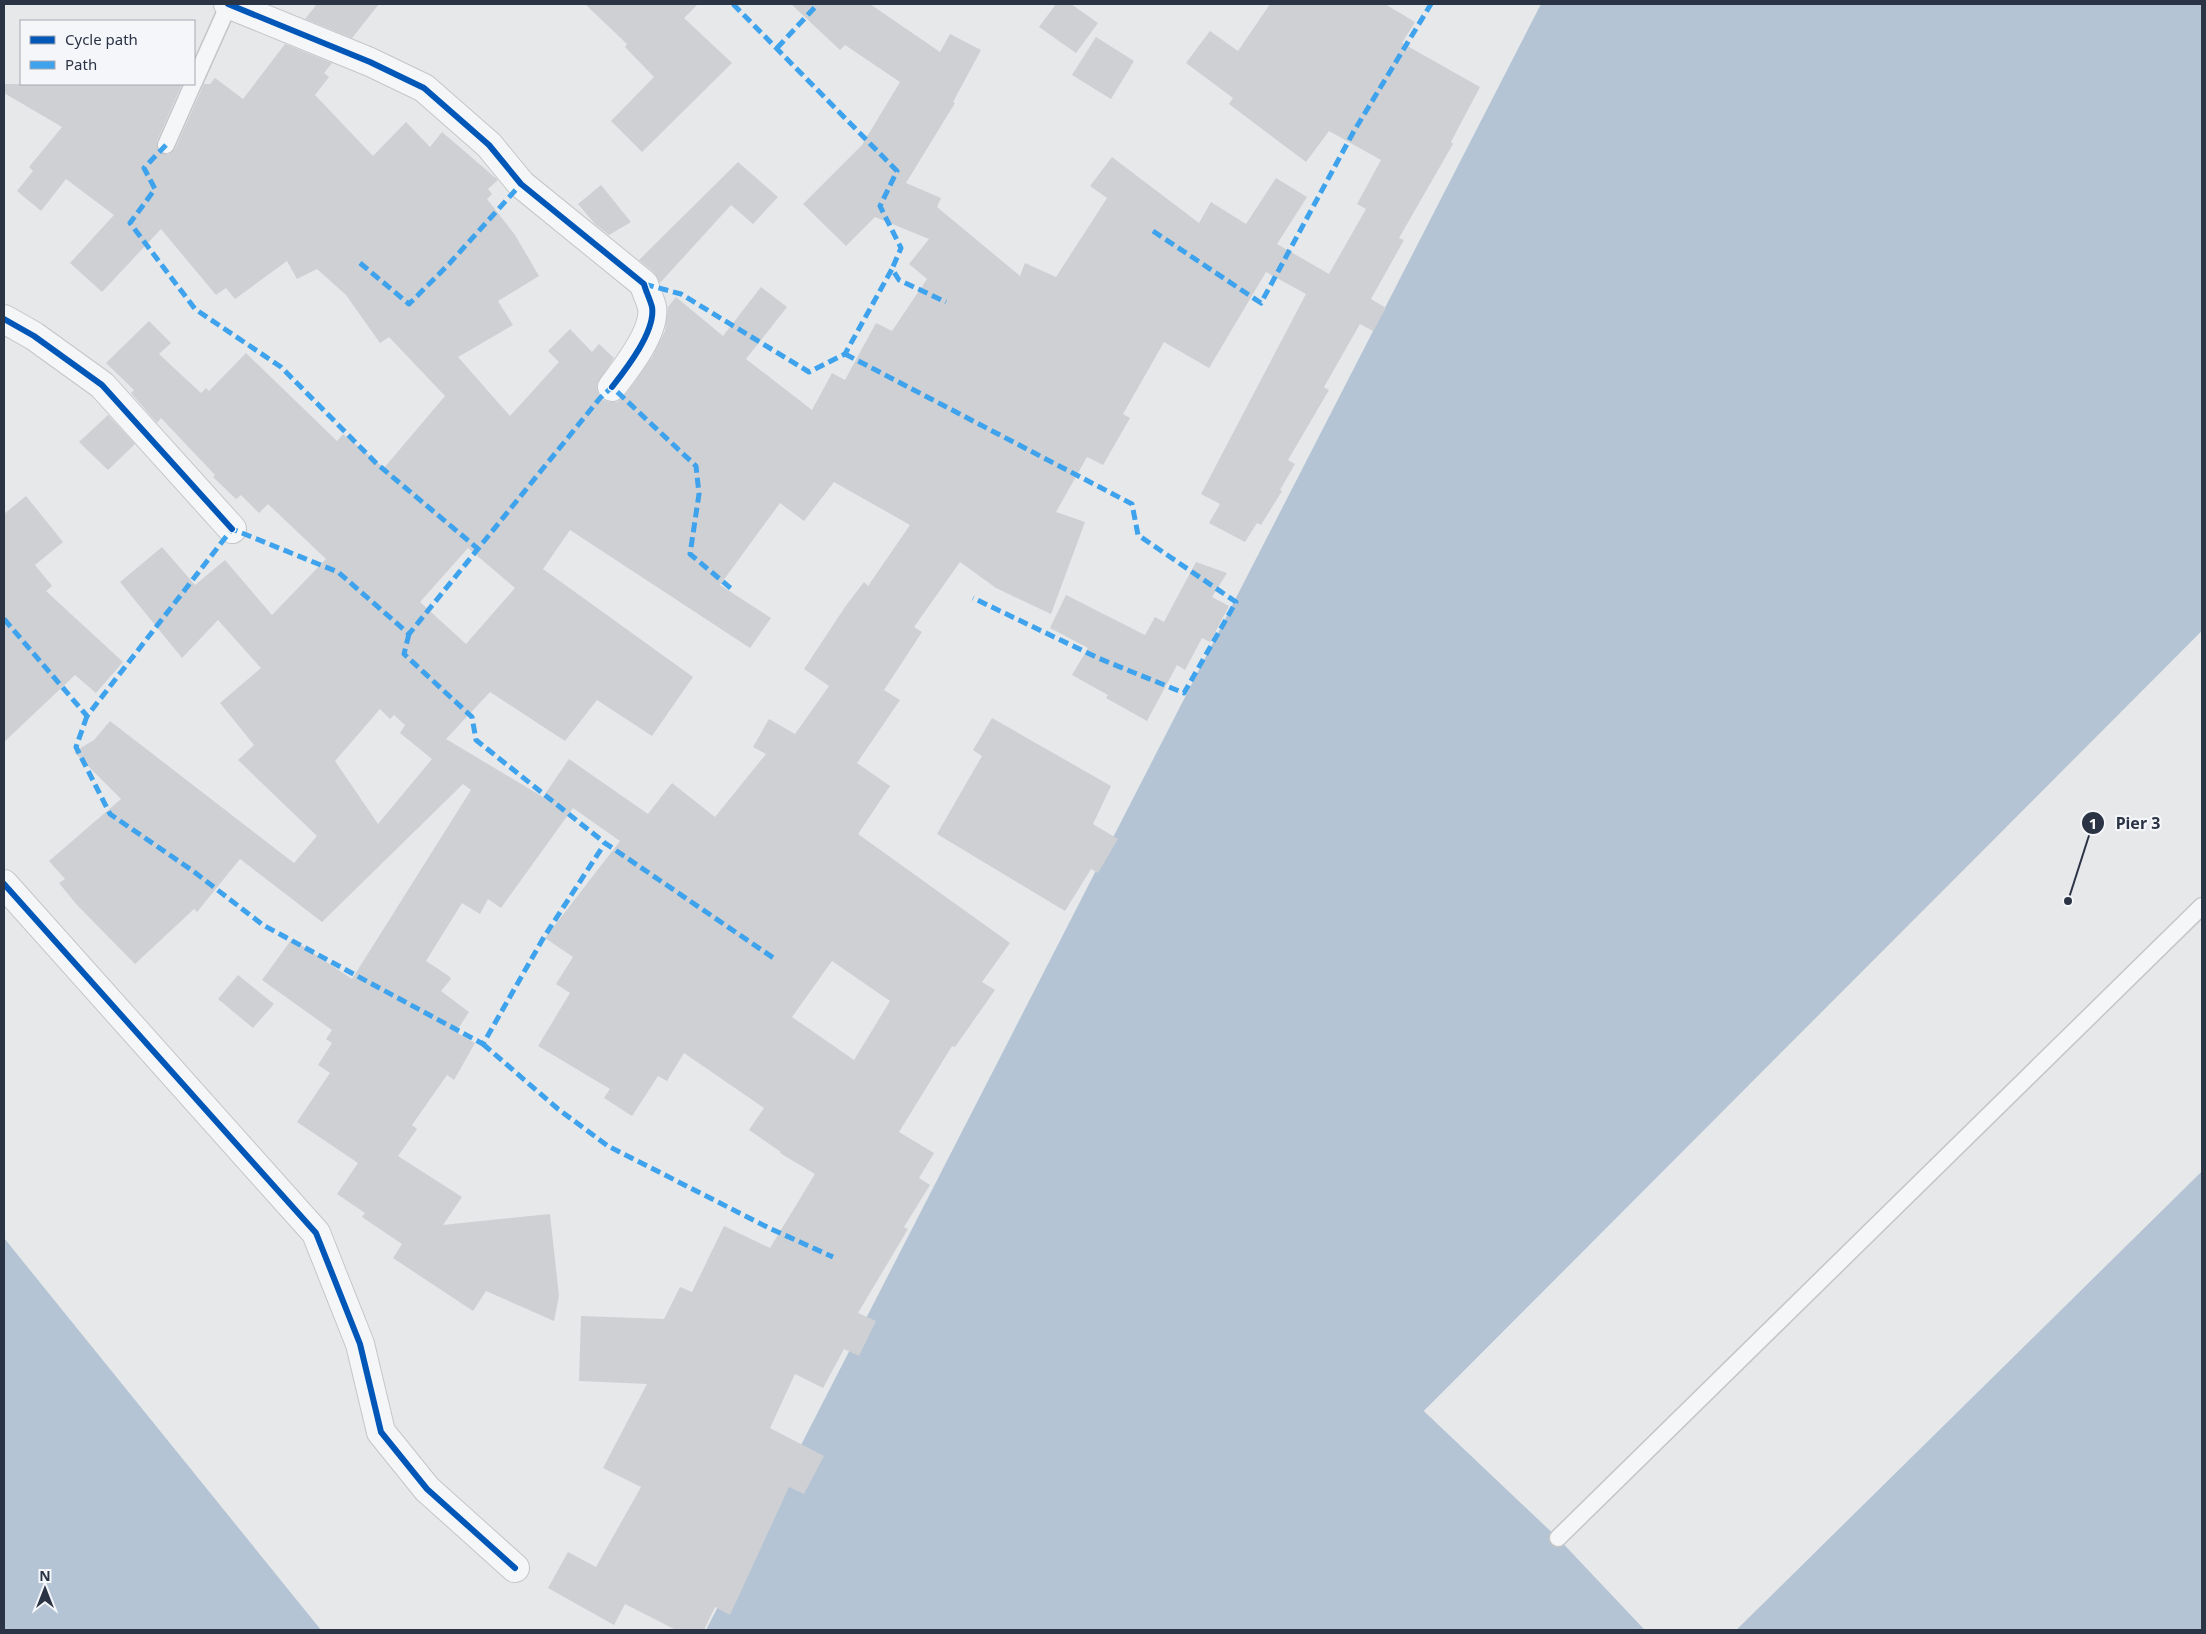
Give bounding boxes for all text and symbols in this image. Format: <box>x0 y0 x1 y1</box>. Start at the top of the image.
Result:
legend <box>20 20 195 85</box>
text: Cycle path <box>65 29 138 49</box>
text: Path <box>65 54 97 74</box>
callout: Pier 3 <box>2080 808 2170 839</box>
text: Pier 3 <box>2116 812 2160 834</box>
text: 1 <box>2089 813 2097 833</box>
north arrow <box>20 1564 70 1614</box>
text: N <box>39 1566 51 1585</box>

